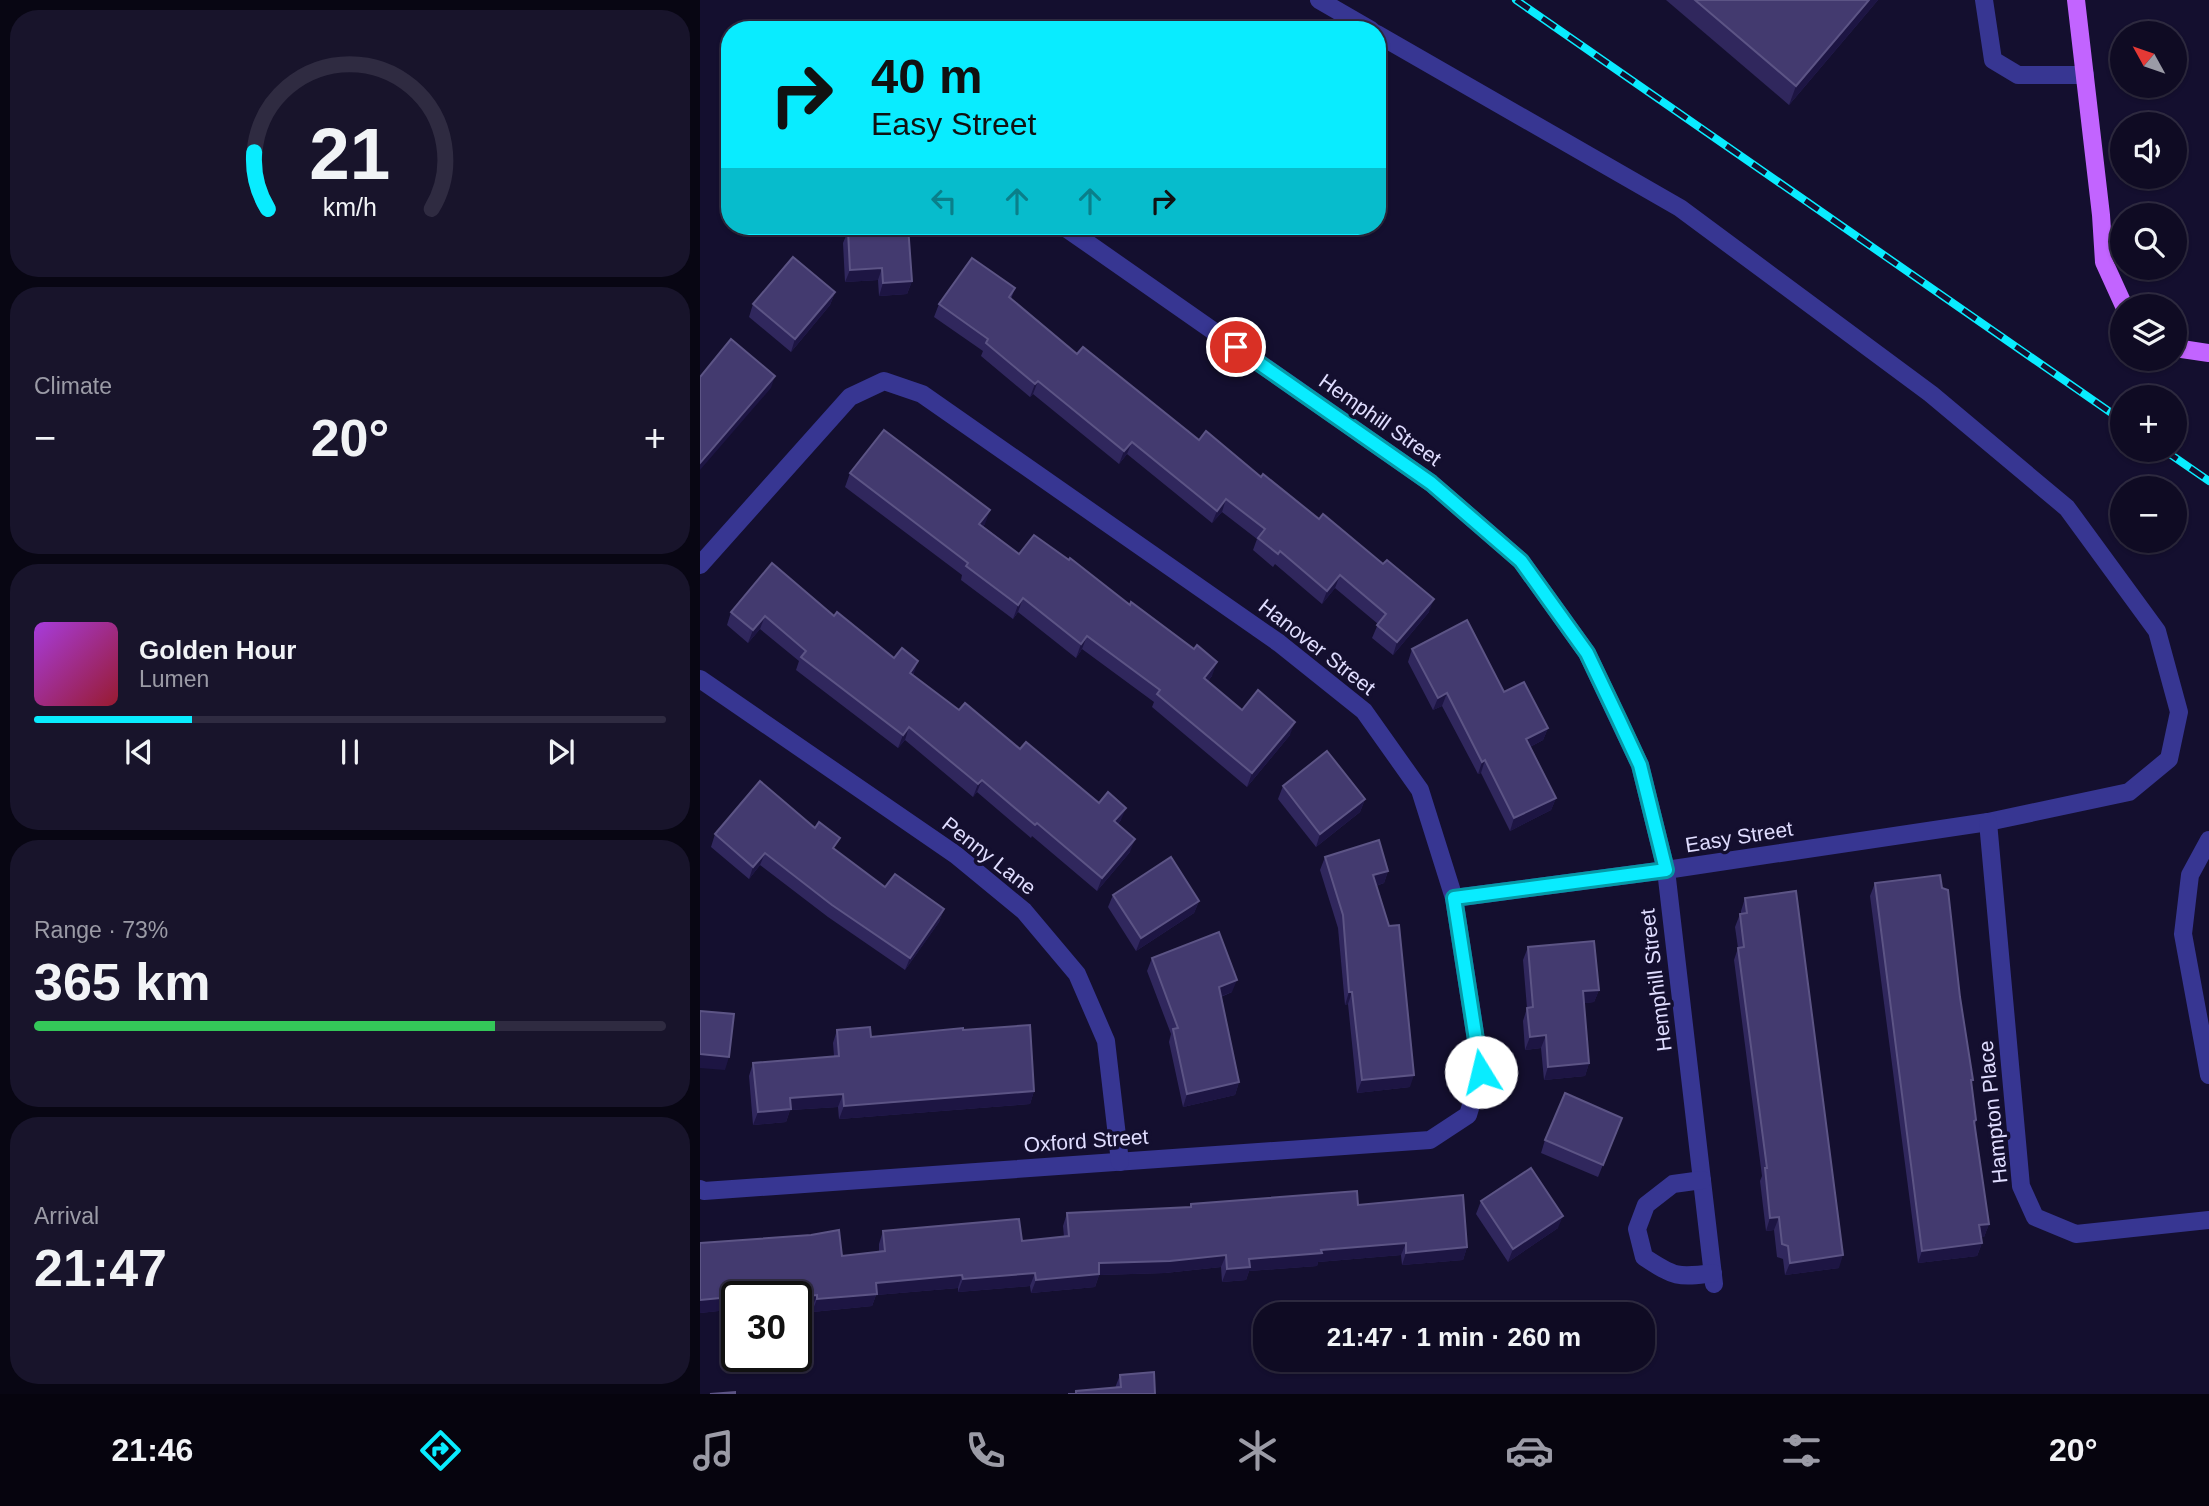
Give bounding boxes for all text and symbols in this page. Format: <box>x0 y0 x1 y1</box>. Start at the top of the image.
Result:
north arrow <box>2110 21 2188 98</box>
map controls <box>2110 21 2187 553</box>
icon: right <box>756 49 847 140</box>
text: 40 m <box>871 49 983 103</box>
text: Easy Street <box>871 106 1036 142</box>
button: sound <box>2110 112 2187 189</box>
text: 21 <box>310 114 390 195</box>
icon: left <box>925 182 963 220</box>
icon: ahead <box>998 182 1036 220</box>
icon: ahead <box>1071 182 1109 220</box>
icon: right <box>1144 182 1182 220</box>
text: km/h <box>323 193 377 221</box>
button: search <box>2110 203 2187 280</box>
button: layers <box>2110 294 2187 371</box>
pin <box>1206 317 1266 377</box>
icon: arrive <box>1217 328 1255 366</box>
street label: Hemphill Street <box>1315 369 1446 470</box>
text: Climate <box>34 373 112 399</box>
button: + <box>2110 385 2187 462</box>
text: 20° <box>311 409 389 467</box>
text: − <box>34 417 56 459</box>
text: + <box>644 417 666 459</box>
button: − <box>2110 476 2187 553</box>
street label: Hanover Street <box>1255 594 1380 699</box>
text: Golden Hour <box>139 635 296 665</box>
text: Lumen <box>139 666 209 692</box>
icon: previous <box>120 733 158 771</box>
icon: pause <box>331 733 369 771</box>
icon: next <box>542 733 580 771</box>
street label: Penny Lane <box>938 812 1041 899</box>
street label: Easy Street <box>1684 817 1794 856</box>
street label: Hemphill Street <box>1635 907 1676 1053</box>
text: Range · 73% <box>34 917 168 943</box>
text: 365 km <box>34 953 210 1011</box>
position arrow <box>1444 1035 1518 1109</box>
street label: Hampton Place <box>1974 1039 2011 1185</box>
street label: Oxford Street <box>1023 1125 1149 1156</box>
text: Arrival <box>34 1203 99 1229</box>
text: 21:47 <box>34 1239 167 1297</box>
speed limit sign: 30 <box>721 1281 812 1372</box>
text: 21:47 · 1 min · 260 m <box>1327 1322 1581 1352</box>
icon: directions <box>416 1426 465 1475</box>
icon: music <box>689 1426 738 1475</box>
icon: phone <box>961 1426 1010 1475</box>
icon: climate <box>1233 1426 1282 1475</box>
icon: car <box>1505 1426 1554 1475</box>
icon: filters <box>1777 1426 1826 1475</box>
text: 21:46 <box>112 1432 193 1468</box>
text: 20° <box>2049 1432 2097 1468</box>

